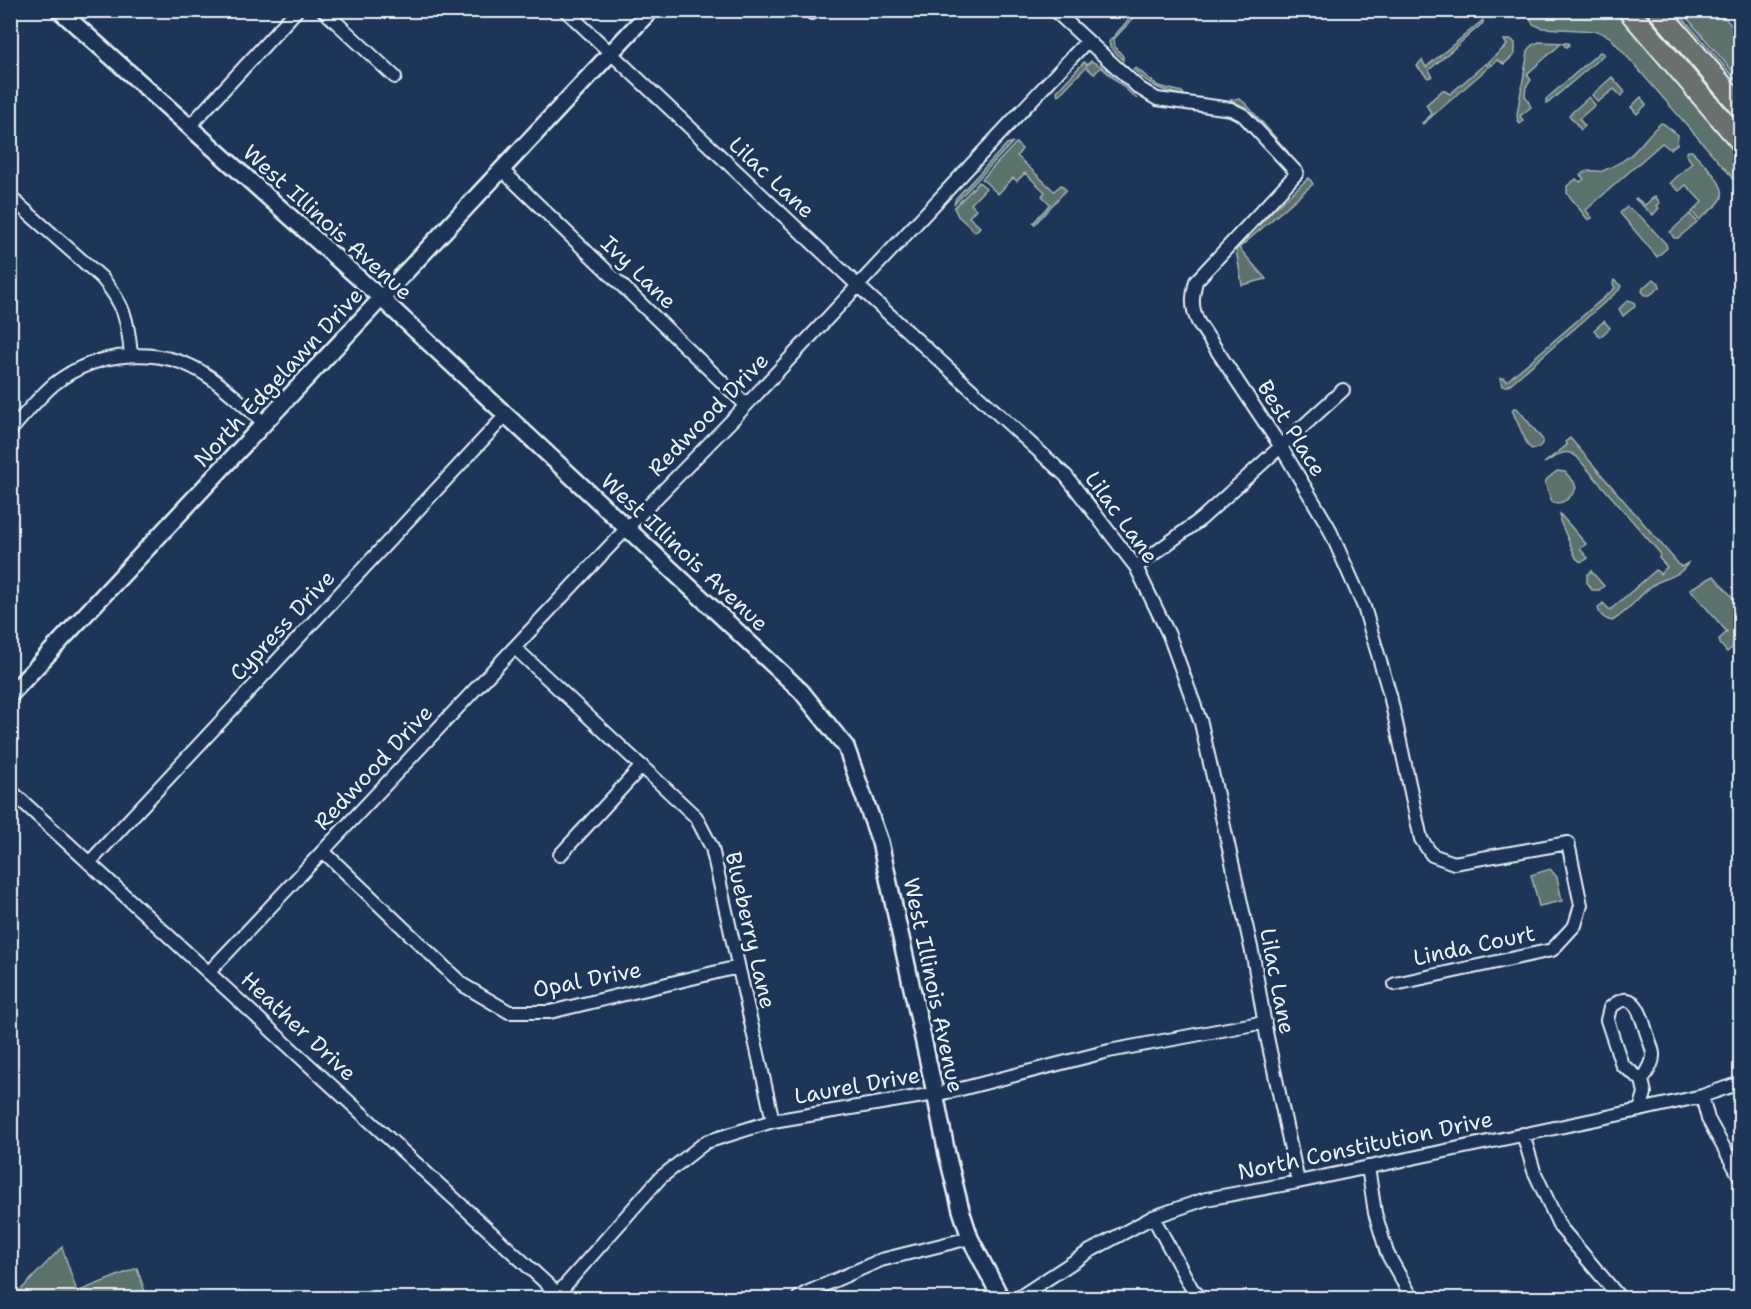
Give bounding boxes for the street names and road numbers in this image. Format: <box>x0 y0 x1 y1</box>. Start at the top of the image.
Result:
street label: Lilac Lane <box>722 130 821 225</box>
street label: West Illinois Avenue <box>236 138 419 307</box>
street label: Ivy Lane <box>595 229 683 316</box>
street label: North Edgelawn Drive <box>187 281 369 473</box>
street label: Redwood Drive <box>642 346 775 483</box>
street label: Best Place <box>1250 375 1333 482</box>
street label: Lilac Lane <box>1078 465 1165 569</box>
street label: West Illinois Avenue <box>595 467 775 638</box>
street label: Cypress Drive <box>223 564 341 687</box>
street label: Redwood Drive <box>308 698 439 836</box>
street label: Blueberry Lane <box>718 849 783 1012</box>
street label: West Illinois Avenue <box>897 875 970 1095</box>
street label: Linda Court <box>1410 918 1538 973</box>
street label: Lilac Lane <box>1253 926 1302 1037</box>
street label: Opal Drive <box>530 955 644 1004</box>
street label: Heather Drive <box>235 965 363 1087</box>
street label: Laurel Drive <box>792 1060 922 1111</box>
street label: North Constitution Drive <box>1235 1104 1495 1187</box>

